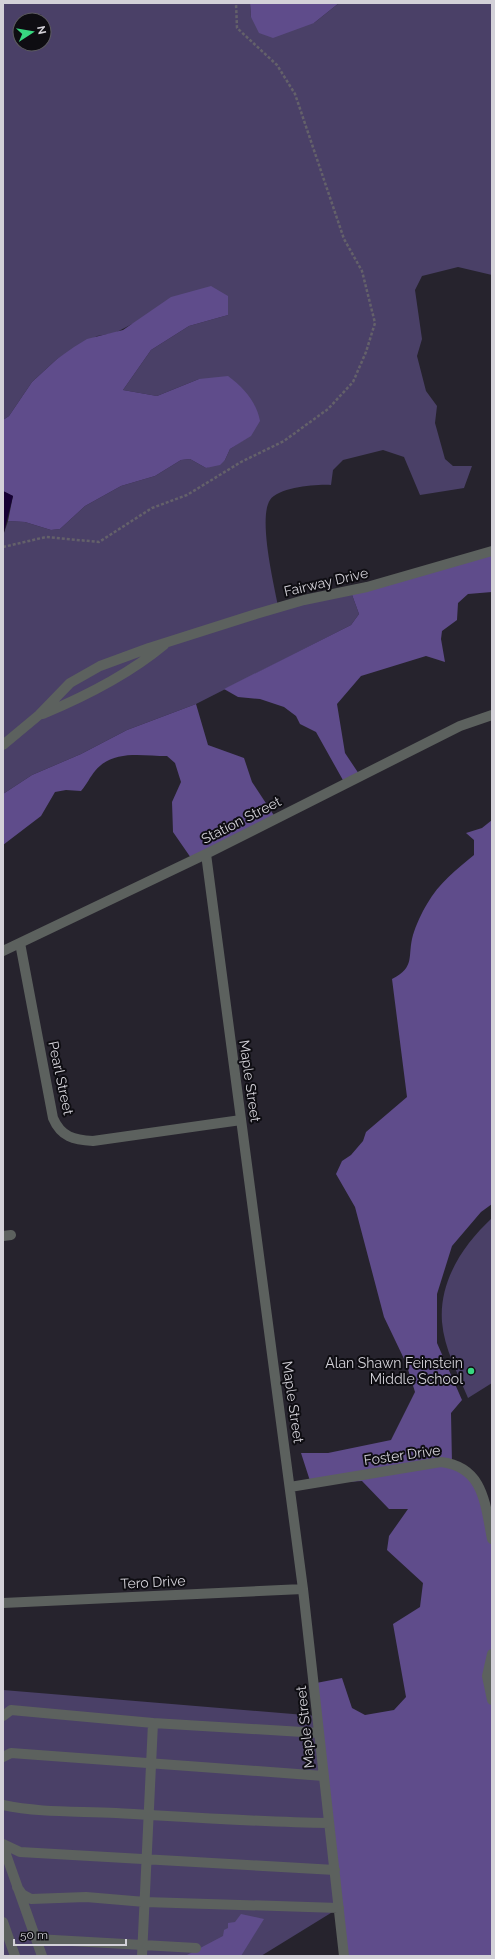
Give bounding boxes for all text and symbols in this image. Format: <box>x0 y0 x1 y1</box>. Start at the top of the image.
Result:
north arrow <box>12 12 52 52</box>
text: N <box>34 25 49 35</box>
street label: Fairway Drive <box>282 565 370 599</box>
street label: Station Street <box>198 793 284 847</box>
street label: Maple Street <box>236 1039 264 1123</box>
street label: Pearl Street <box>45 1040 77 1117</box>
place label: Alan Shawn Feinstein Middle School <box>325 1355 463 1387</box>
street label: Maple Street <box>279 1360 307 1444</box>
marker: Alan Shawn Feinstein Middle School <box>466 1366 476 1376</box>
street label: Foster Drive <box>363 1442 441 1468</box>
street label: Tero Drive <box>120 1572 186 1592</box>
street label: Maple Street <box>293 1685 317 1769</box>
scale bar <box>14 1921 126 1947</box>
text: 50 m <box>20 1928 48 1942</box>

